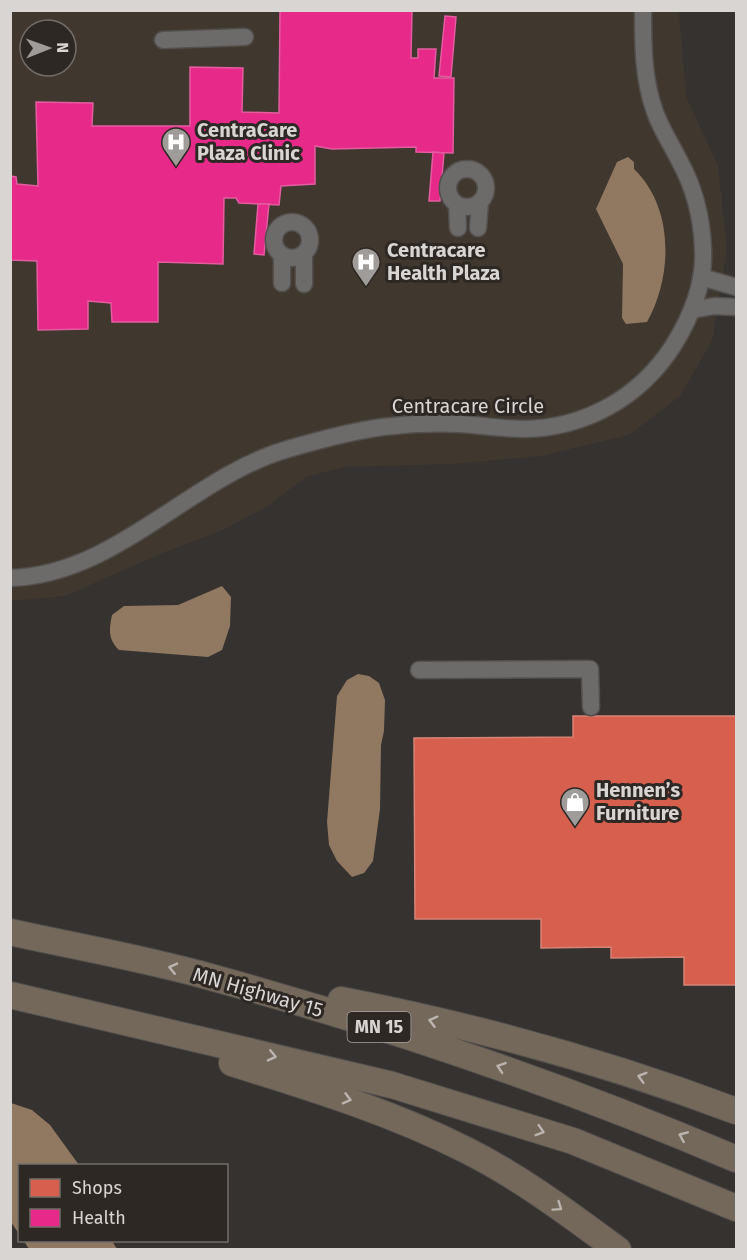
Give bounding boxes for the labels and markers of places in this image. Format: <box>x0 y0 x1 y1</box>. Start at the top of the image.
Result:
place label: CentraCare Plaza Clinic <box>197 118 300 165</box>
hospital icon: CentraCare Plaza Clinic <box>160 126 192 168</box>
place label: Centracare Health Plaza <box>387 238 500 285</box>
hospital icon: Centracare Health Plaza <box>350 246 382 288</box>
place label: Hennen’s Furniture <box>596 778 680 825</box>
shop icon: Hennen’s Furniture <box>559 786 591 828</box>

